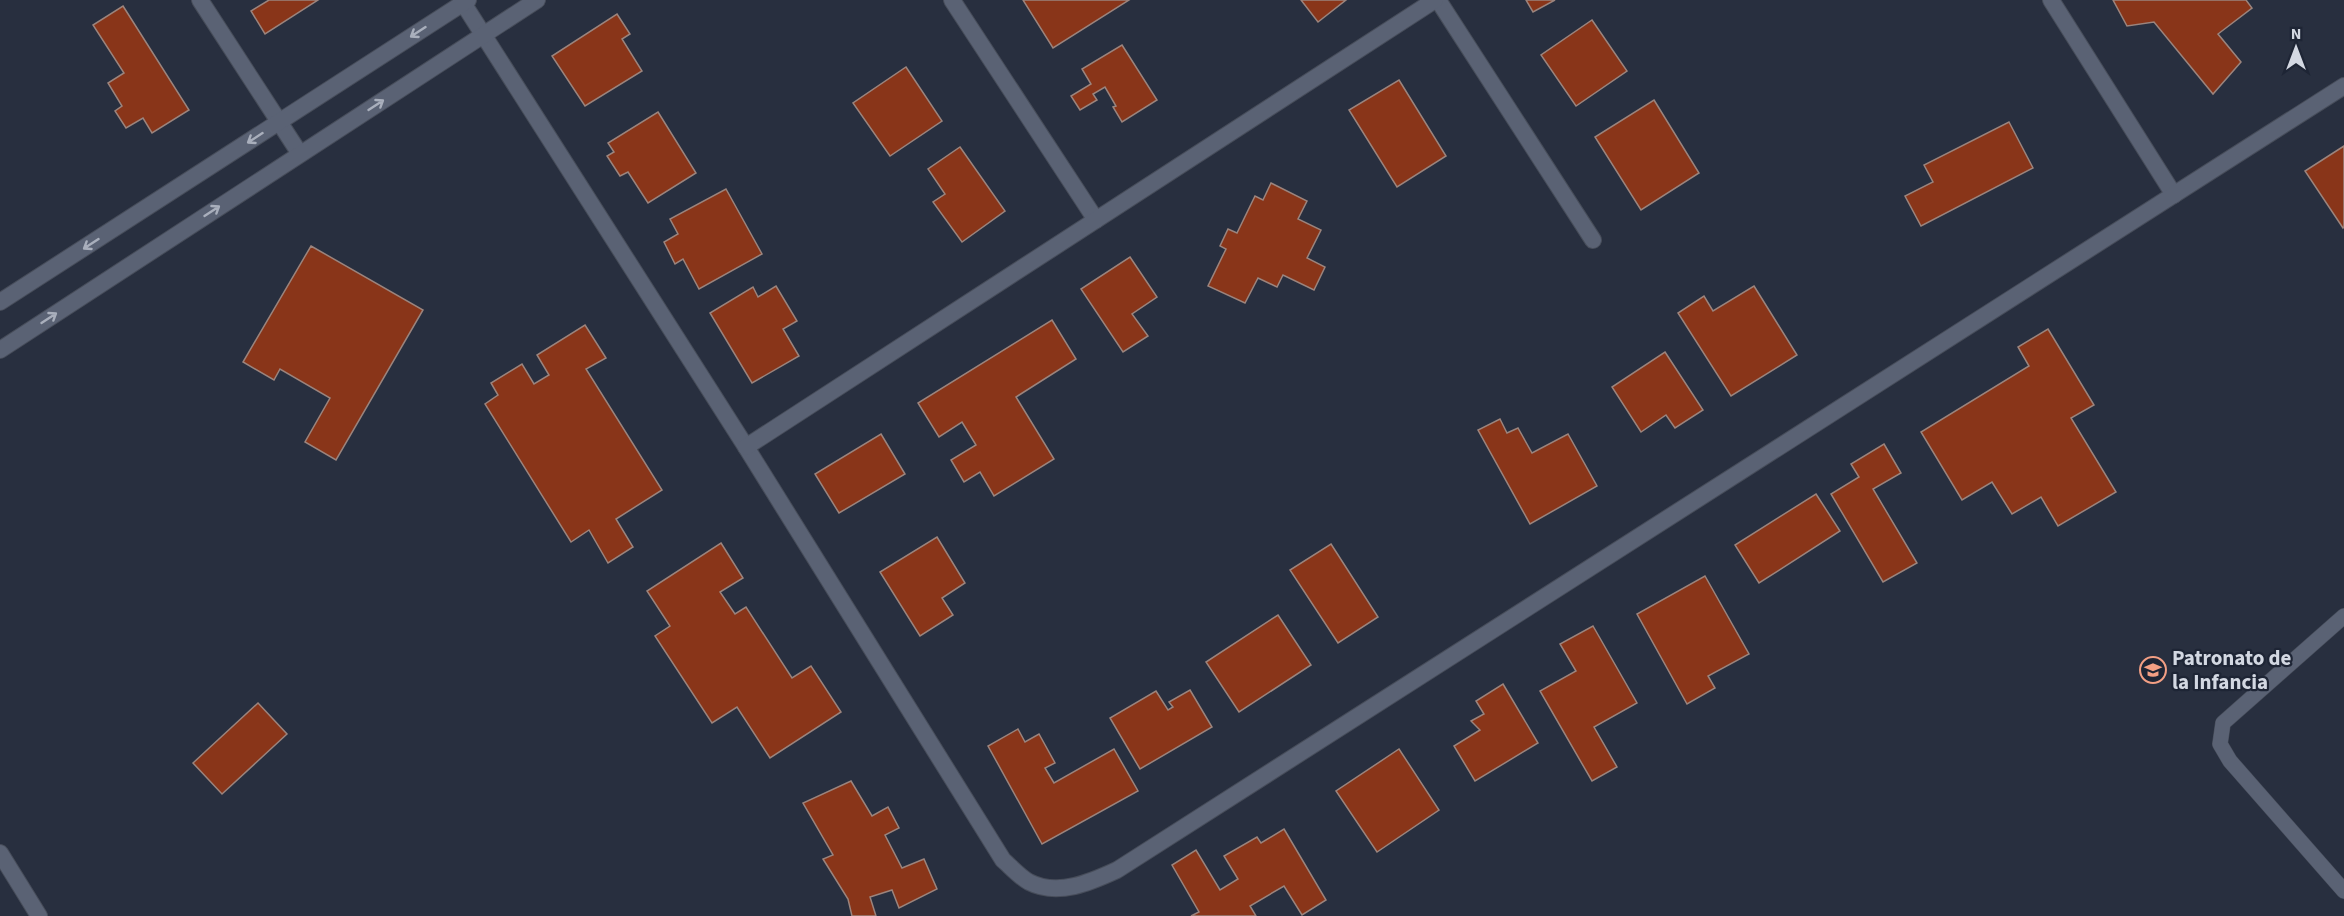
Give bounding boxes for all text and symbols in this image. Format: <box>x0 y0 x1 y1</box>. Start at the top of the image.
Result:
north arrow <box>2266 18 2326 78</box>
text: N <box>2291 23 2301 45</box>
one-way arrow <box>410 25 427 38</box>
one-way arrow <box>367 99 384 111</box>
one-way arrow <box>246 131 263 144</box>
one-way arrow <box>204 205 221 218</box>
one-way arrow <box>83 238 100 250</box>
one-way arrow <box>40 311 57 323</box>
place label: Patronato de la Infancia <box>2172 643 2292 697</box>
school or university icon: Patronato de la Infancia <box>2138 655 2168 685</box>

